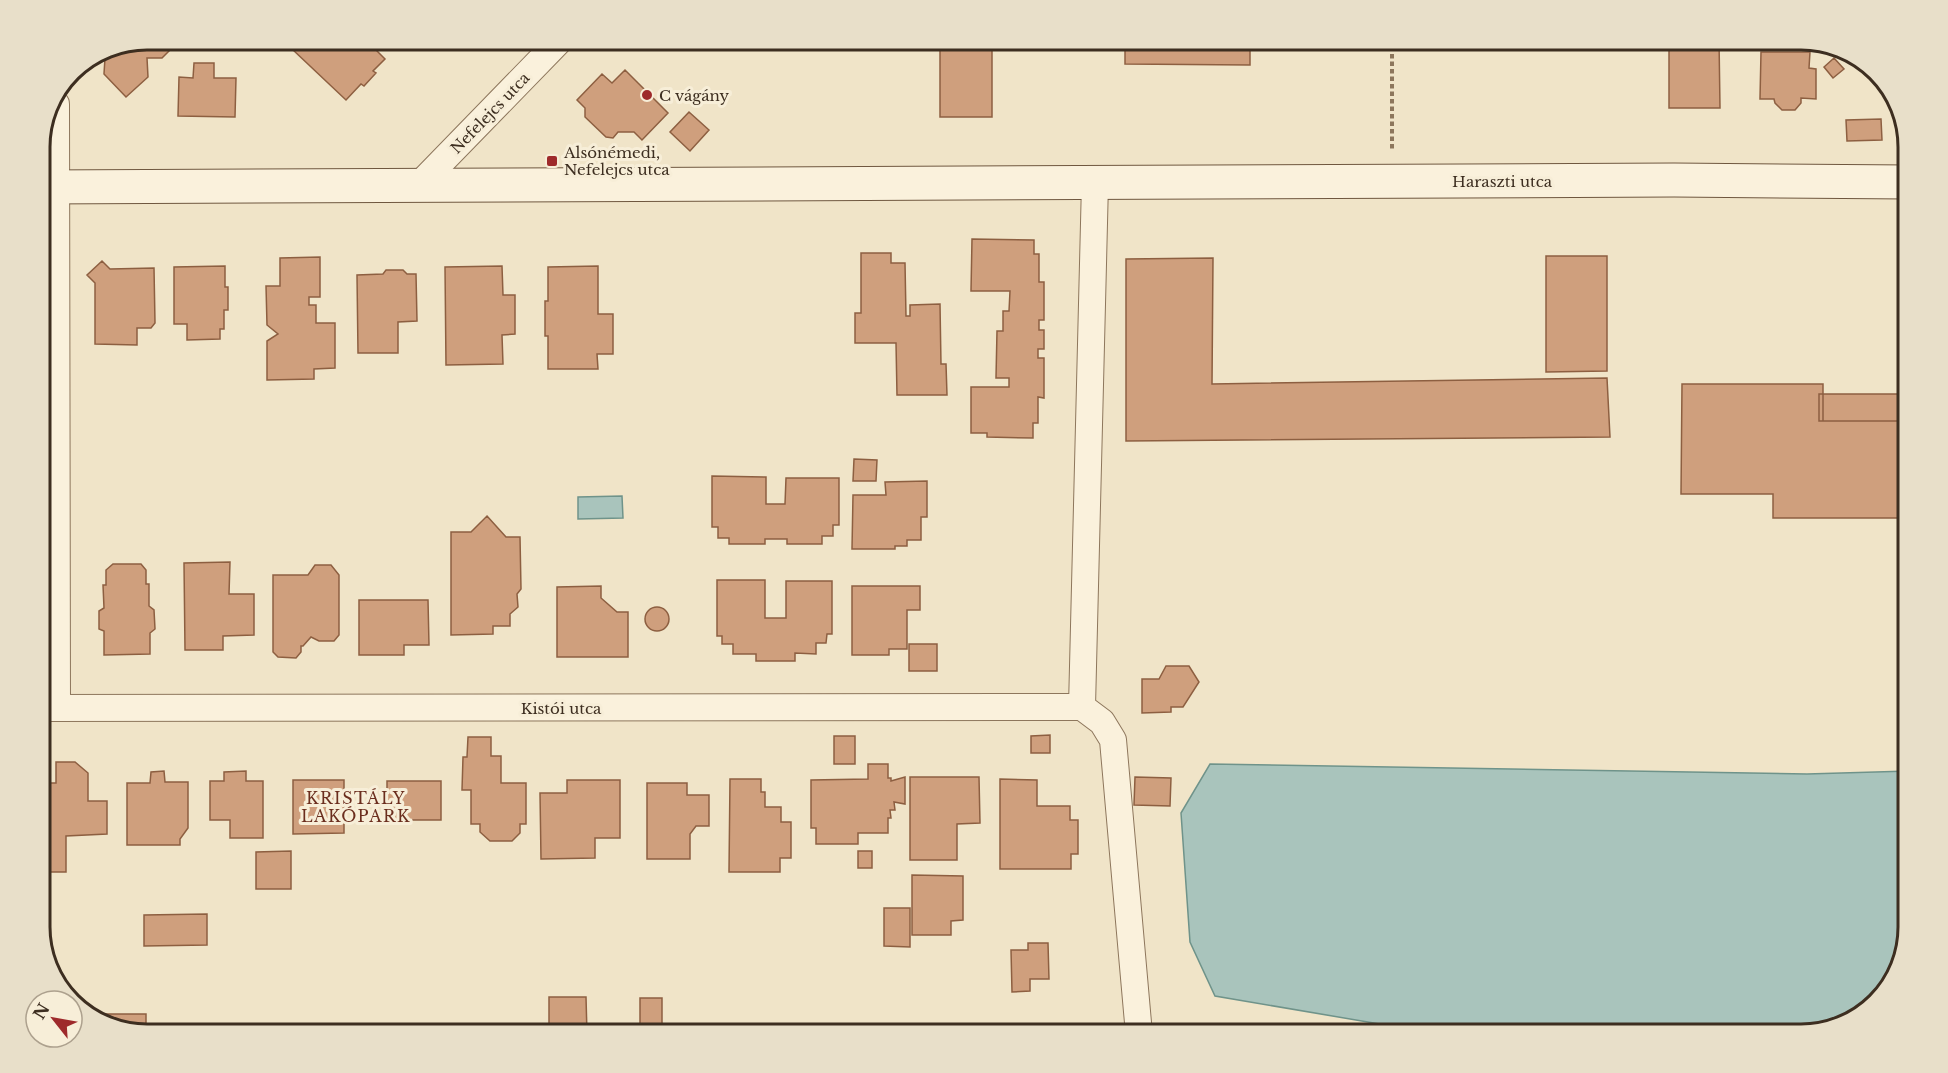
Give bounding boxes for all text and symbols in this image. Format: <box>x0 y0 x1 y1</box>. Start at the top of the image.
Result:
street label: Nefelejcs utca <box>447 68 534 158</box>
place label: C vágány <box>659 86 730 105</box>
marker: C vágány <box>640 88 654 102</box>
place label: Alsónémedi, Nefelejcs utca <box>563 143 670 179</box>
marker: Alsónémedi, Nefelejcs utca <box>545 154 559 168</box>
street label: Haraszti utca <box>1452 172 1553 191</box>
street label: Kistói utca <box>521 699 602 718</box>
district label: KRISTÁLY LAKÓPARK <box>301 788 411 826</box>
north arrow <box>24 989 84 1049</box>
text: N <box>29 1000 54 1023</box>

